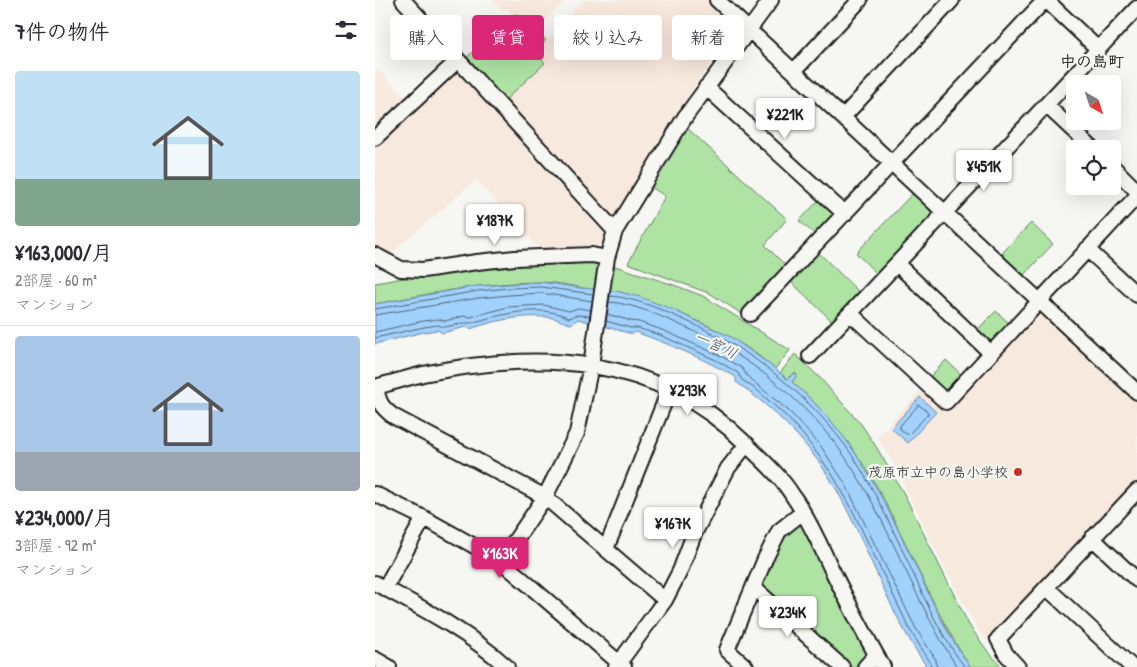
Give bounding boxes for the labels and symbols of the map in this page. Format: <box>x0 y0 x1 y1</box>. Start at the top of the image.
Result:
district label: 中の島町 <box>1060 50 1124 72</box>
north arrow <box>1066 75 1121 130</box>
pin: ¥221K <box>750 98 820 140</box>
pin: ¥451K <box>949 150 1019 192</box>
pin: ¥187K <box>460 204 530 246</box>
water label: 一宮川 <box>691 326 741 364</box>
pin: ¥293K <box>653 374 723 416</box>
place label: 茂原市立中の島小学校 <box>868 462 1008 481</box>
marker: 茂原市立中の島小学校 <box>1012 466 1024 478</box>
pin: ¥167K <box>638 506 708 549</box>
pin: ¥163K <box>465 536 535 579</box>
pin: ¥234K <box>753 596 823 638</box>

